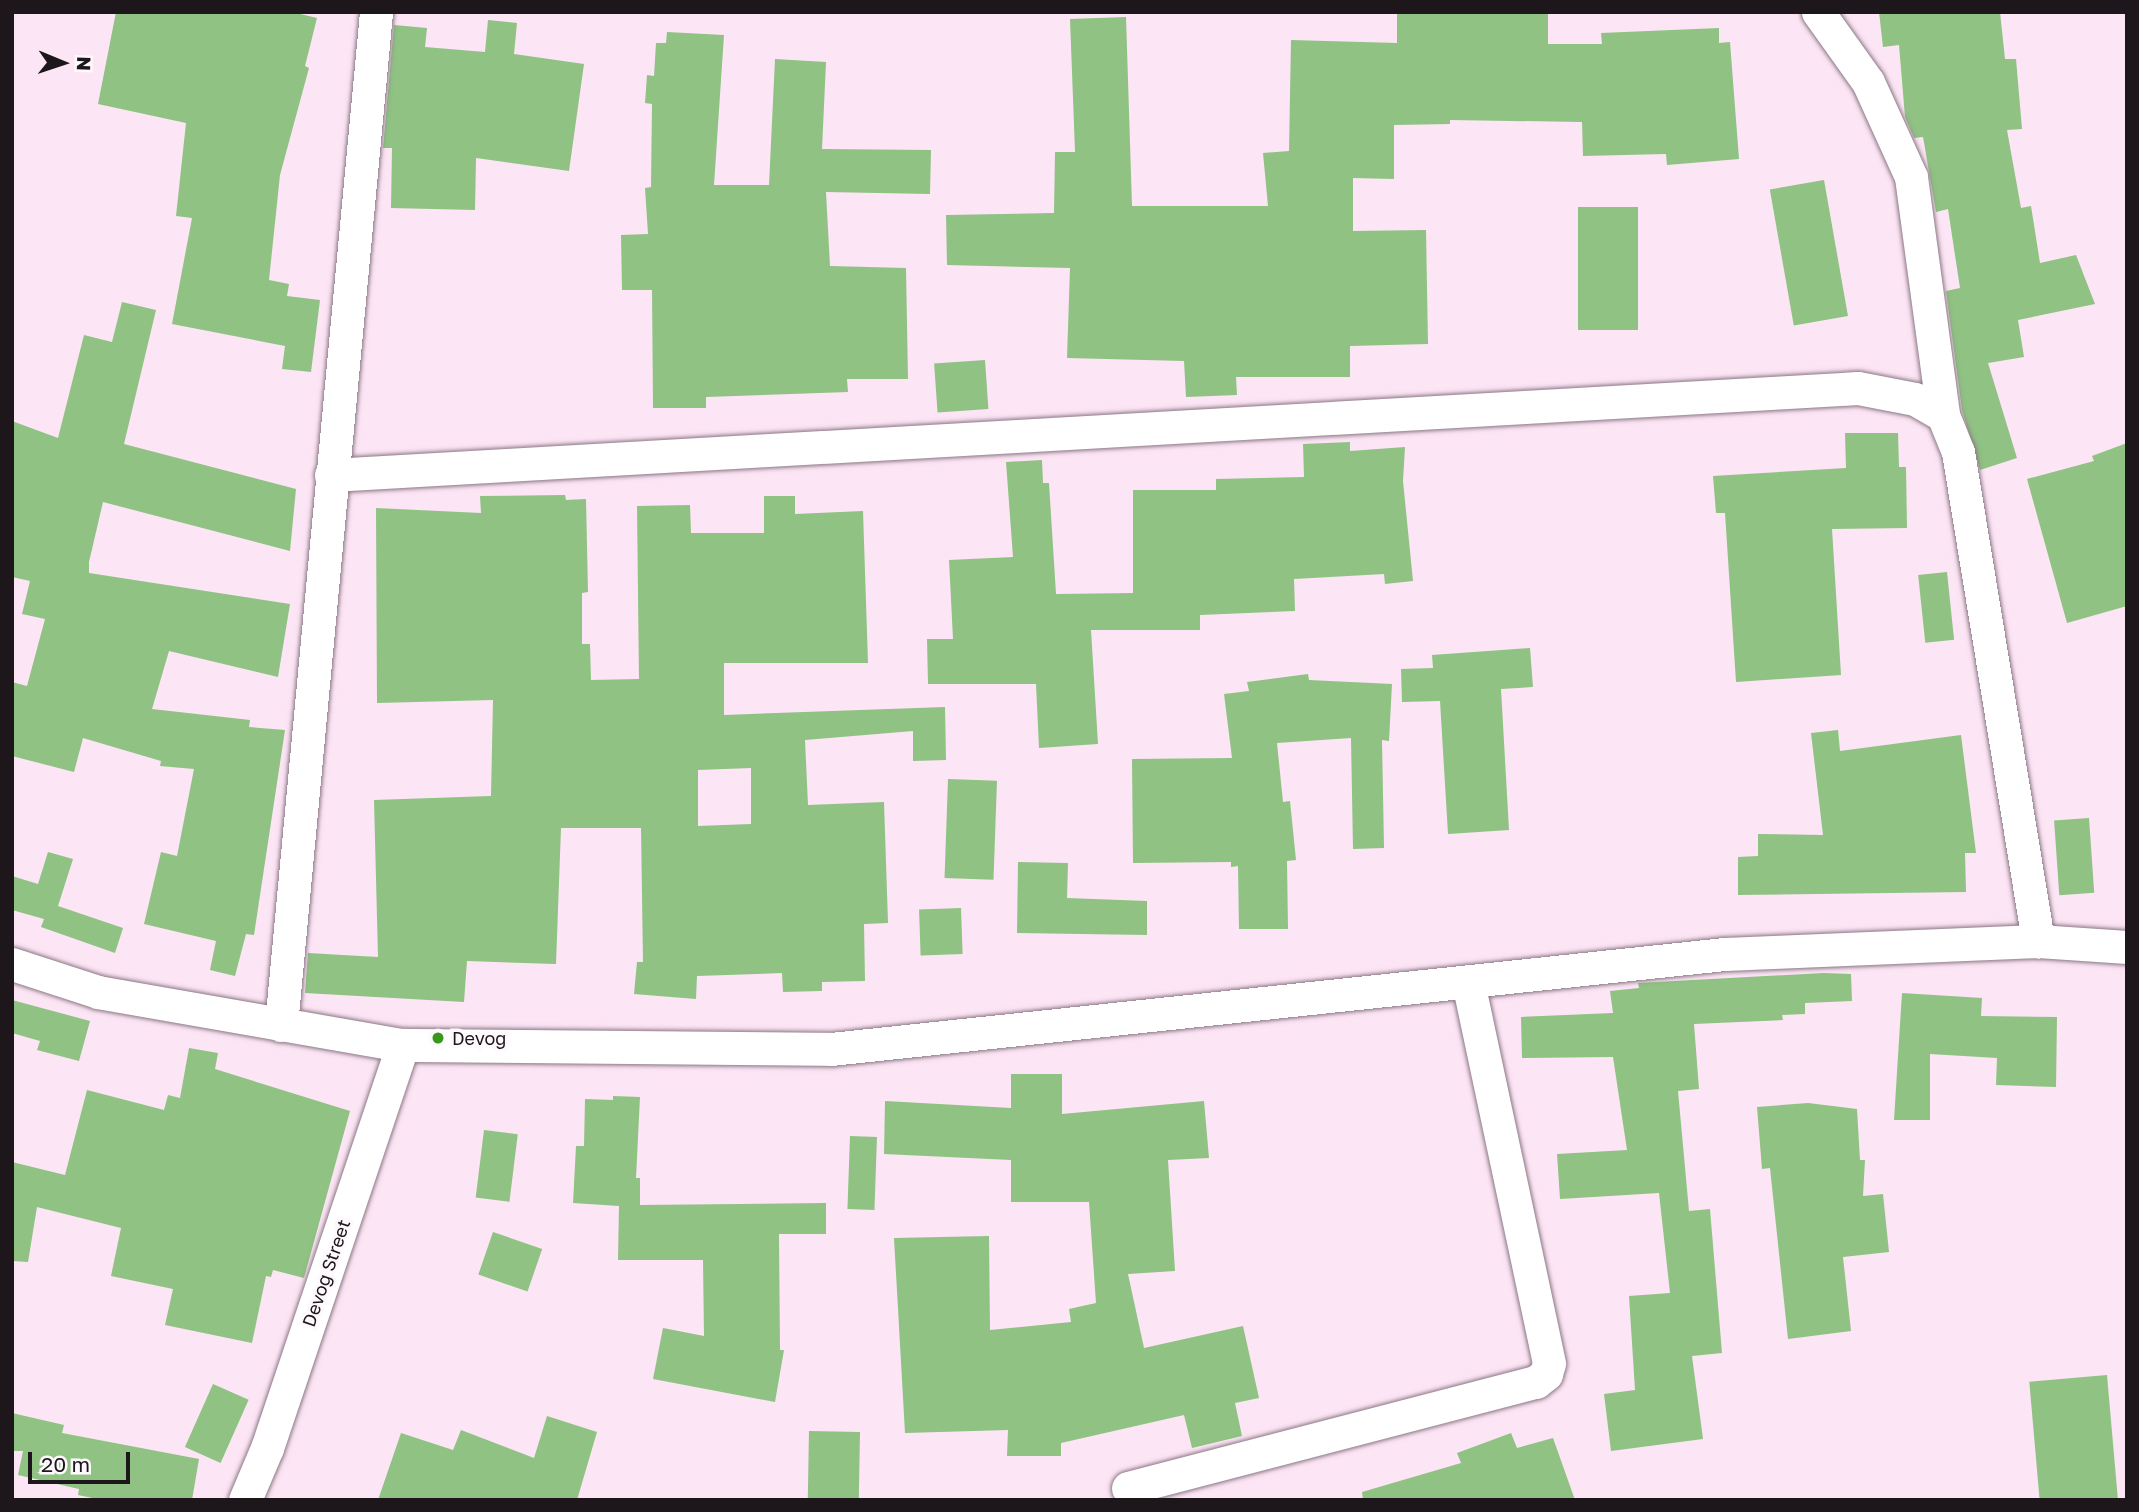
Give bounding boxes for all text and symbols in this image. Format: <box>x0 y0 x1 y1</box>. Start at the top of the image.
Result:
north arrow <box>28 28 98 98</box>
text: N <box>73 56 96 71</box>
place label: Devog <box>452 1027 506 1049</box>
marker: Devog <box>430 1030 446 1046</box>
street label: Devog Street <box>298 1217 354 1329</box>
scale bar <box>32 1438 133 1482</box>
text: 20 m <box>41 1451 90 1477</box>

